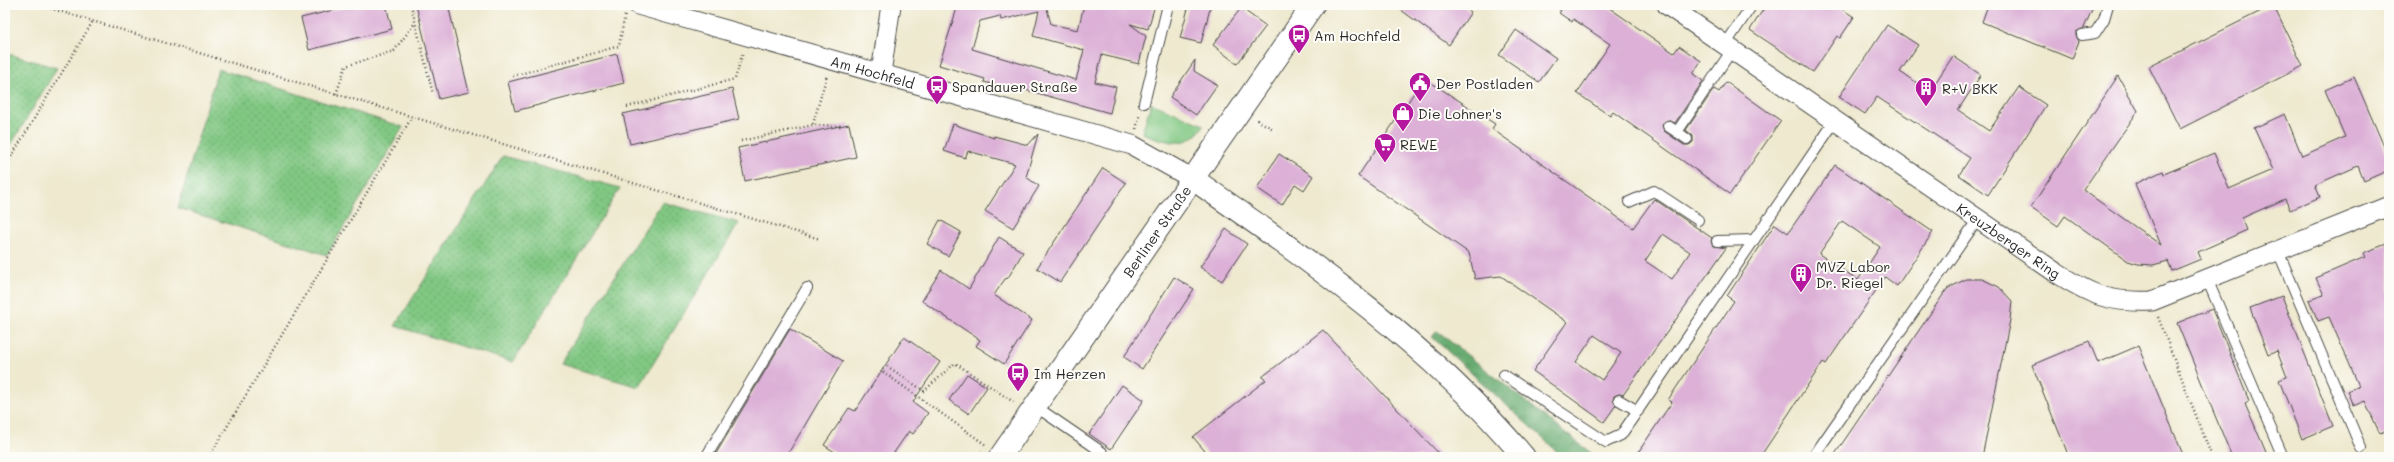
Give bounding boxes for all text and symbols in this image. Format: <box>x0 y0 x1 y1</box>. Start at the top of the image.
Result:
bus stop icon: Am Hochfeld <box>1286 22 1312 55</box>
place label: Am Hochfeld <box>1314 26 1400 45</box>
street label: Am Hochfeld <box>829 51 917 92</box>
public building icon: Der Postladen <box>1407 70 1433 103</box>
bus stop icon: Spandauer Straße <box>924 73 950 106</box>
place label: Der Postladen <box>1436 74 1533 93</box>
building icon: R+V BKK <box>1913 75 1939 108</box>
place label: Spandauer Straße <box>952 77 1078 96</box>
place label: R+V BKK <box>1942 79 1998 98</box>
shop icon: Die Lohner's <box>1390 100 1416 133</box>
place label: Die Lohner's <box>1418 104 1502 123</box>
supermarket icon: REWE <box>1372 131 1398 164</box>
place label: REWE <box>1400 135 1437 154</box>
street label: Berliner Straße <box>1118 181 1195 281</box>
street label: Kreuzberger Ring <box>1953 198 2064 283</box>
place label: MVZ Labor Dr. Riegel <box>1816 257 1890 292</box>
building icon: MVZ Labor Dr. Riegel <box>1788 261 1814 294</box>
bus stop icon: Im Herzen <box>1005 360 1031 393</box>
place label: Im Herzen <box>1034 364 1106 383</box>

